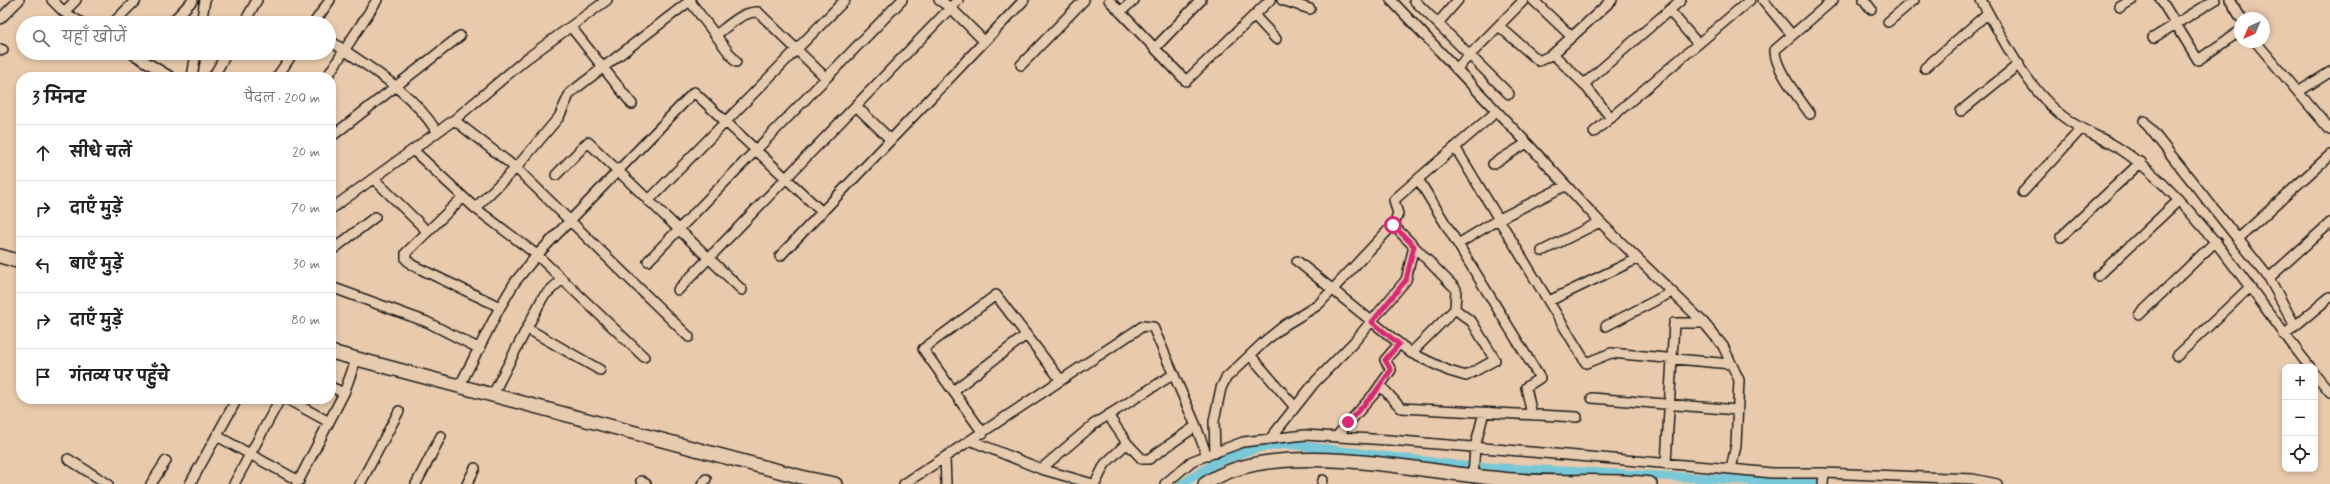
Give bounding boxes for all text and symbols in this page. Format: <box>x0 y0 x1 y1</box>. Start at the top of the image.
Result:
north arrow <box>2234 12 2270 48</box>
search box <box>16 16 336 60</box>
icon: search <box>30 27 52 49</box>
text: यहाँ खोजें <box>62 28 127 48</box>
text: 3 मिनट <box>32 87 86 109</box>
text: पैदल · 200 m <box>244 90 320 107</box>
icon: ahead <box>32 142 54 164</box>
text: सीधे चलें <box>70 143 132 163</box>
text: 20 m <box>292 144 320 161</box>
icon: right <box>32 198 54 220</box>
text: दाएँ मुड़ें <box>70 199 122 219</box>
text: 70 m <box>291 200 320 217</box>
route start <box>1384 216 1402 234</box>
icon: left <box>32 254 54 276</box>
text: बाएँ मुड़ें <box>70 255 123 275</box>
text: 30 m <box>293 256 320 273</box>
icon: right <box>32 310 54 332</box>
text: दाएँ मुड़ें <box>70 311 122 331</box>
text: 80 m <box>291 312 320 329</box>
map controls <box>2282 364 2318 472</box>
button: + <box>2282 364 2318 400</box>
icon: arrive <box>32 366 54 388</box>
text: गंतव्य पर पहुँचे <box>70 367 169 387</box>
button: − <box>2282 400 2318 436</box>
route end <box>1339 413 1357 431</box>
button: locate <box>2282 436 2318 472</box>

